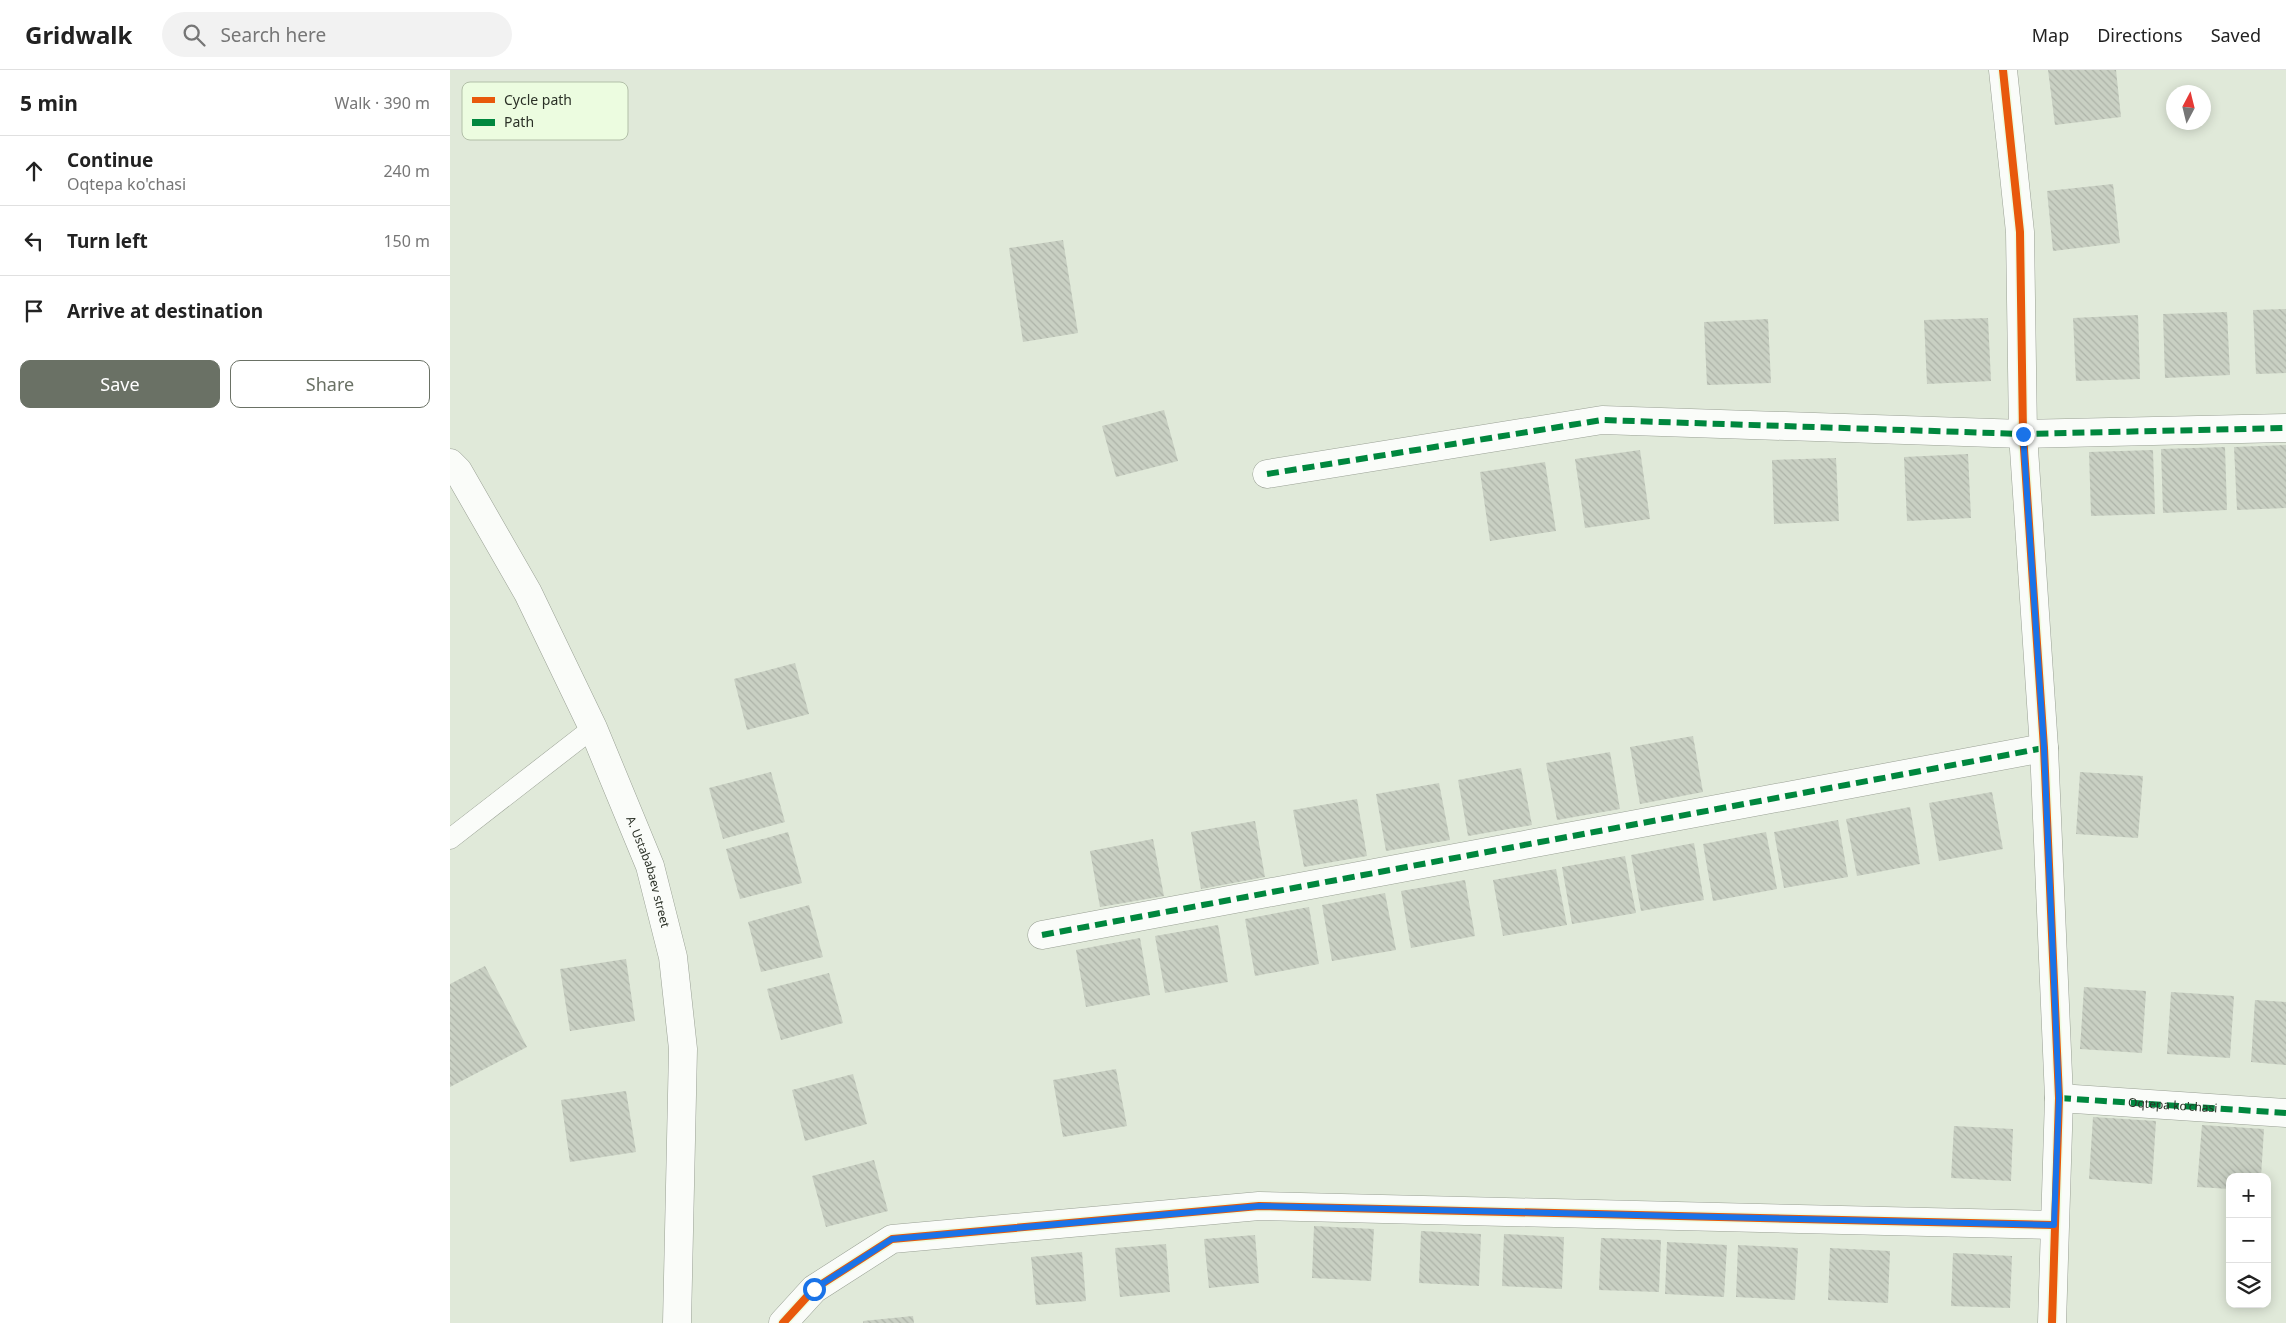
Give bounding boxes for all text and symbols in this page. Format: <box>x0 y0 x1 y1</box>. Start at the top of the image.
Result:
search box <box>162 12 512 57</box>
text: Gridwalk <box>25 18 132 51</box>
icon: search <box>180 21 208 49</box>
text: Search here <box>220 22 326 48</box>
text: Map <box>2032 23 2069 47</box>
text: Directions <box>2097 23 2183 47</box>
text: Saved <box>2211 23 2261 47</box>
legend <box>462 82 628 140</box>
north arrow <box>2166 85 2211 130</box>
text: 5 min <box>20 89 78 117</box>
text: Cycle path <box>504 90 572 109</box>
text: Walk · 390 m <box>335 92 430 114</box>
text: Path <box>504 112 534 131</box>
text: Continue <box>67 147 153 173</box>
icon: ahead <box>20 157 48 185</box>
text: 240 m <box>383 160 430 182</box>
text: Oqtepa ko'chasi <box>67 173 186 195</box>
icon: left <box>20 227 48 255</box>
text: Turn left <box>67 228 148 254</box>
text: 150 m <box>383 230 430 252</box>
icon: arrive <box>20 297 48 325</box>
text: Arrive at destination <box>67 298 263 324</box>
button: Save <box>20 360 220 408</box>
button: Share <box>230 360 430 408</box>
route end <box>2012 423 2035 446</box>
street label: A. Ustababaev street <box>622 813 674 930</box>
street label: Oqtepa ko'chasi <box>2128 1094 2218 1116</box>
map controls <box>2226 1173 2271 1308</box>
button: + <box>2226 1173 2271 1218</box>
button: − <box>2226 1218 2271 1263</box>
button: layers <box>2226 1263 2271 1308</box>
route start <box>803 1278 826 1301</box>

